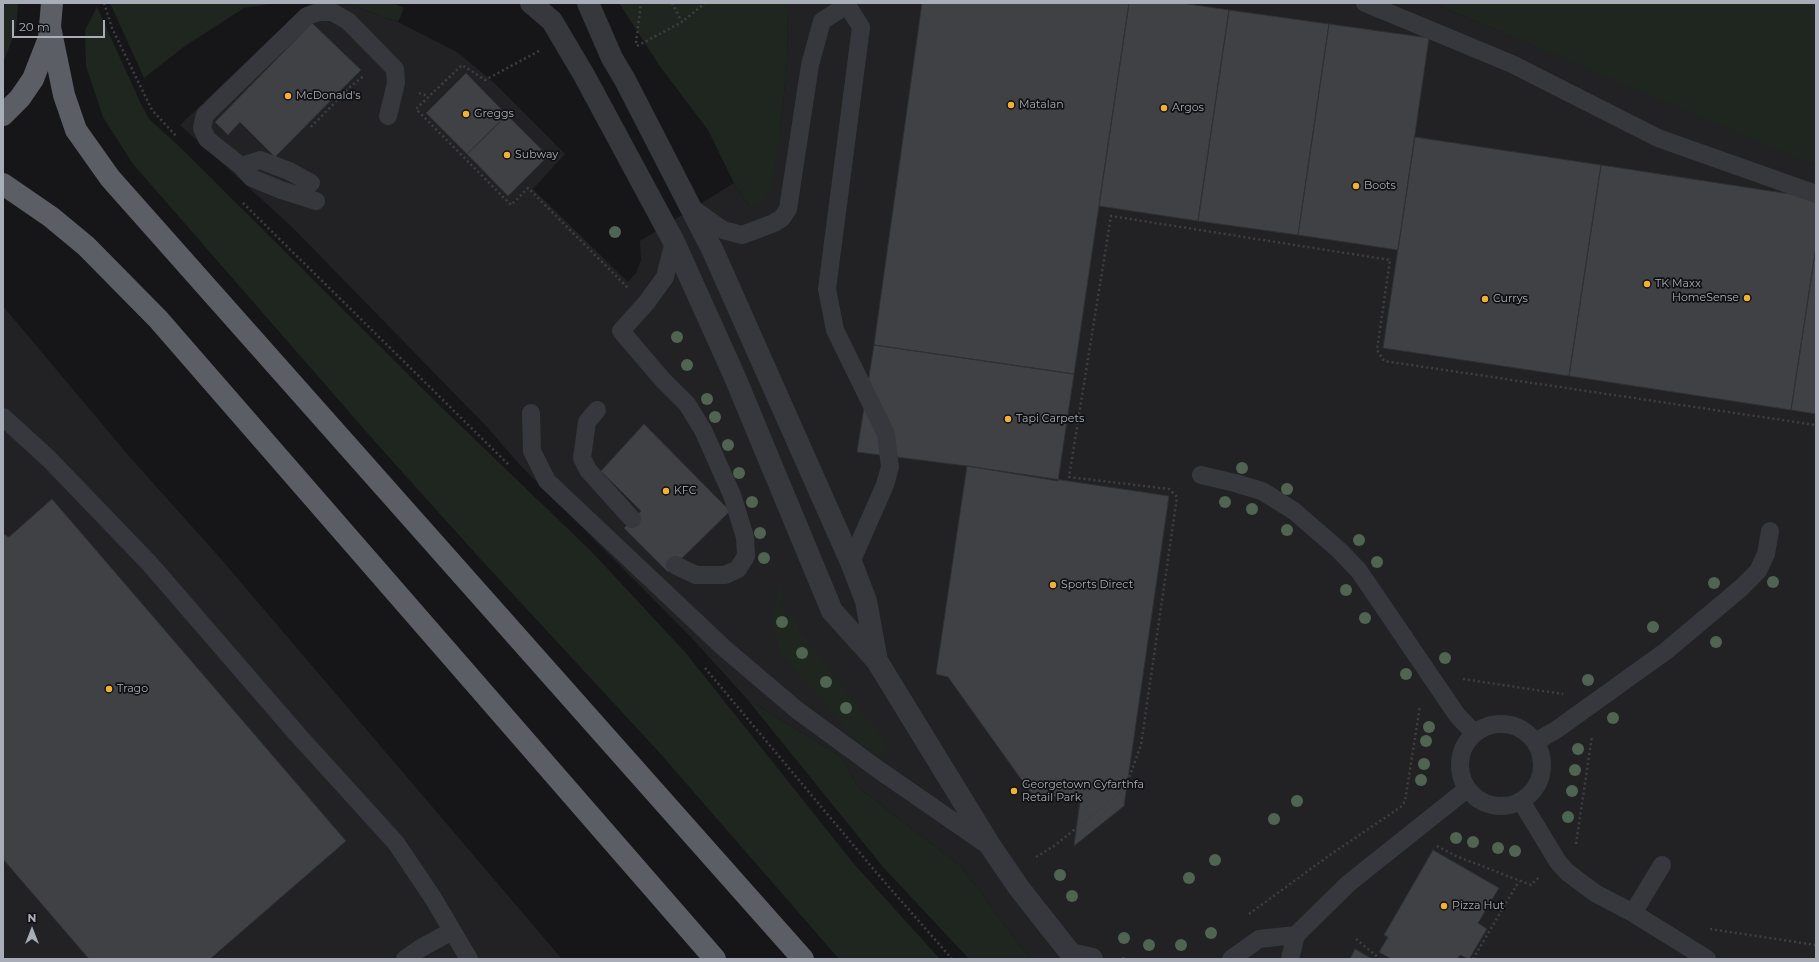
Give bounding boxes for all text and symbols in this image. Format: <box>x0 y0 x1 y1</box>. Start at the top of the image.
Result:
scale bar <box>14 12 107 38</box>
text: 20 m <box>19 19 50 34</box>
place label: McDonald's <box>296 89 361 103</box>
marker: McDonald's <box>283 91 293 101</box>
place label: Matalan <box>1019 98 1064 112</box>
marker: Matalan <box>1006 100 1016 110</box>
place label: Argos <box>1172 101 1204 115</box>
marker: Argos <box>1159 103 1169 113</box>
place label: Greggs <box>474 107 514 121</box>
marker: Greggs <box>461 109 471 119</box>
place label: Subway <box>515 148 558 162</box>
marker: Subway <box>502 150 512 160</box>
place label: Boots <box>1364 179 1396 193</box>
marker: Boots <box>1351 181 1361 191</box>
place label: TK Maxx <box>1655 277 1701 291</box>
marker: TK Maxx <box>1642 279 1652 289</box>
place label: HomeSense <box>1672 291 1739 305</box>
place label: Currys <box>1493 292 1528 306</box>
marker: HomeSense <box>1742 293 1752 303</box>
marker: Currys <box>1480 294 1490 304</box>
place label: Tapi Carpets <box>1016 412 1084 426</box>
marker: Tapi Carpets <box>1003 414 1013 424</box>
place label: KFC <box>674 484 696 498</box>
marker: KFC <box>661 486 671 496</box>
place label: Sports Direct <box>1061 578 1133 592</box>
marker: Sports Direct <box>1048 580 1058 590</box>
place label: Trago <box>117 682 148 696</box>
marker: Trago <box>104 684 114 694</box>
place label: Georgetown Cyfarthfa Retail Park <box>1022 778 1144 804</box>
marker: Georgetown Cyfarthfa Retail Park <box>1009 786 1019 796</box>
place label: Pizza Hut <box>1452 899 1504 913</box>
marker: Pizza Hut <box>1439 901 1449 911</box>
north arrow <box>12 910 52 950</box>
text: N <box>28 911 36 925</box>

